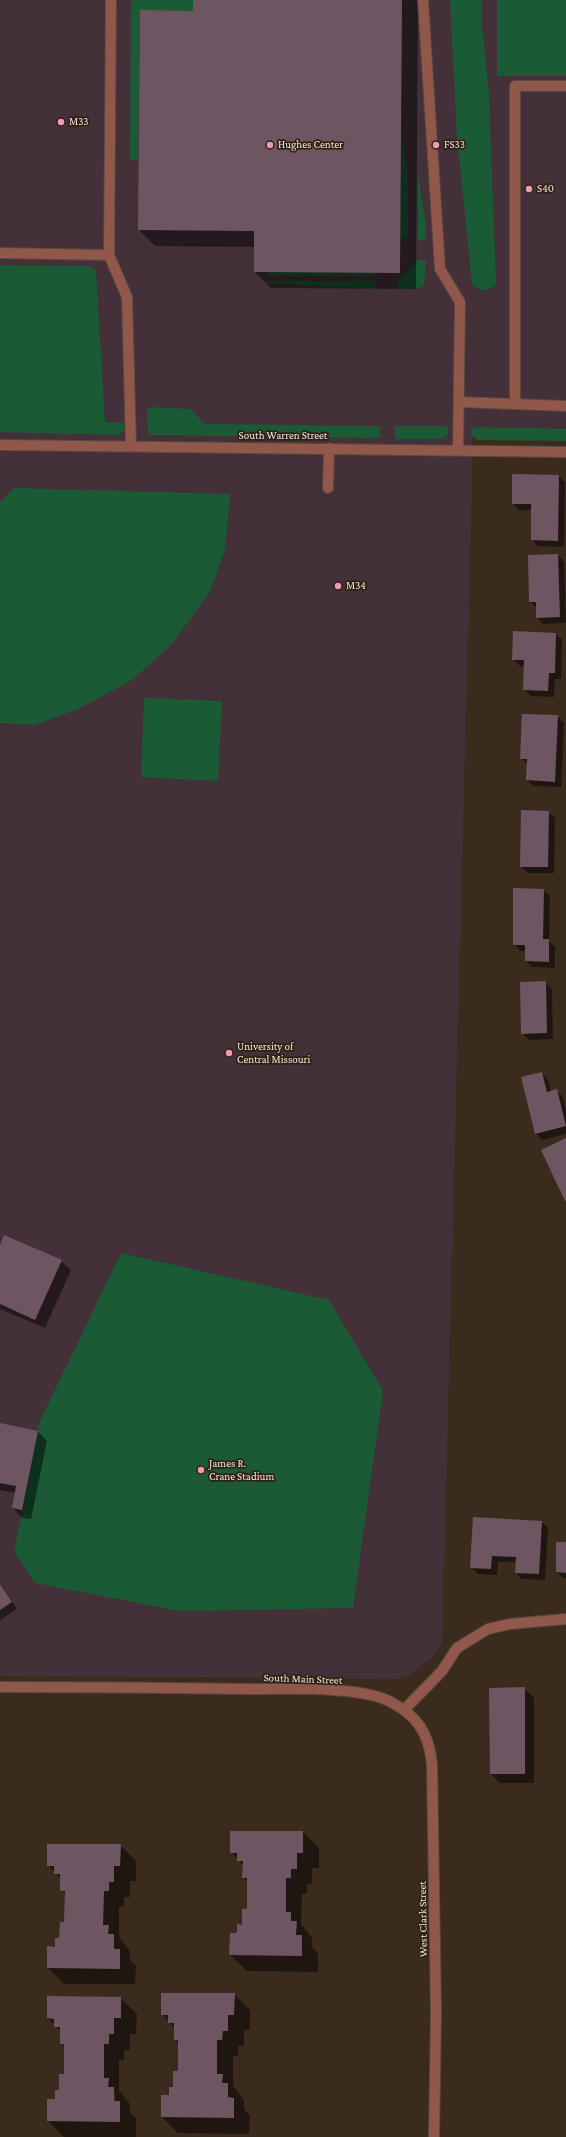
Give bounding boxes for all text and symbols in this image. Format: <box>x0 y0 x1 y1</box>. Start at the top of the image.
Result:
place label: M33 <box>69 115 89 129</box>
marker: M33 <box>56 117 66 127</box>
place label: Hughes Center <box>278 138 343 152</box>
place label: FS33 <box>444 138 465 152</box>
marker: Hughes Center <box>265 140 275 150</box>
marker: FS33 <box>431 140 441 150</box>
place label: S40 <box>537 182 554 196</box>
marker: S40 <box>524 184 534 194</box>
street label: South Warren Street <box>239 429 327 443</box>
place label: M34 <box>346 579 366 593</box>
marker: M34 <box>333 581 343 591</box>
place label: University of Central Missouri <box>237 1040 310 1066</box>
marker: University of Central Missouri <box>224 1048 234 1058</box>
place label: James R. Crane Stadium <box>209 1457 274 1483</box>
marker: James R. Crane Stadium <box>196 1465 206 1475</box>
street label: South Main Street <box>263 1671 343 1687</box>
street label: West Clark Street <box>416 1881 430 1957</box>

